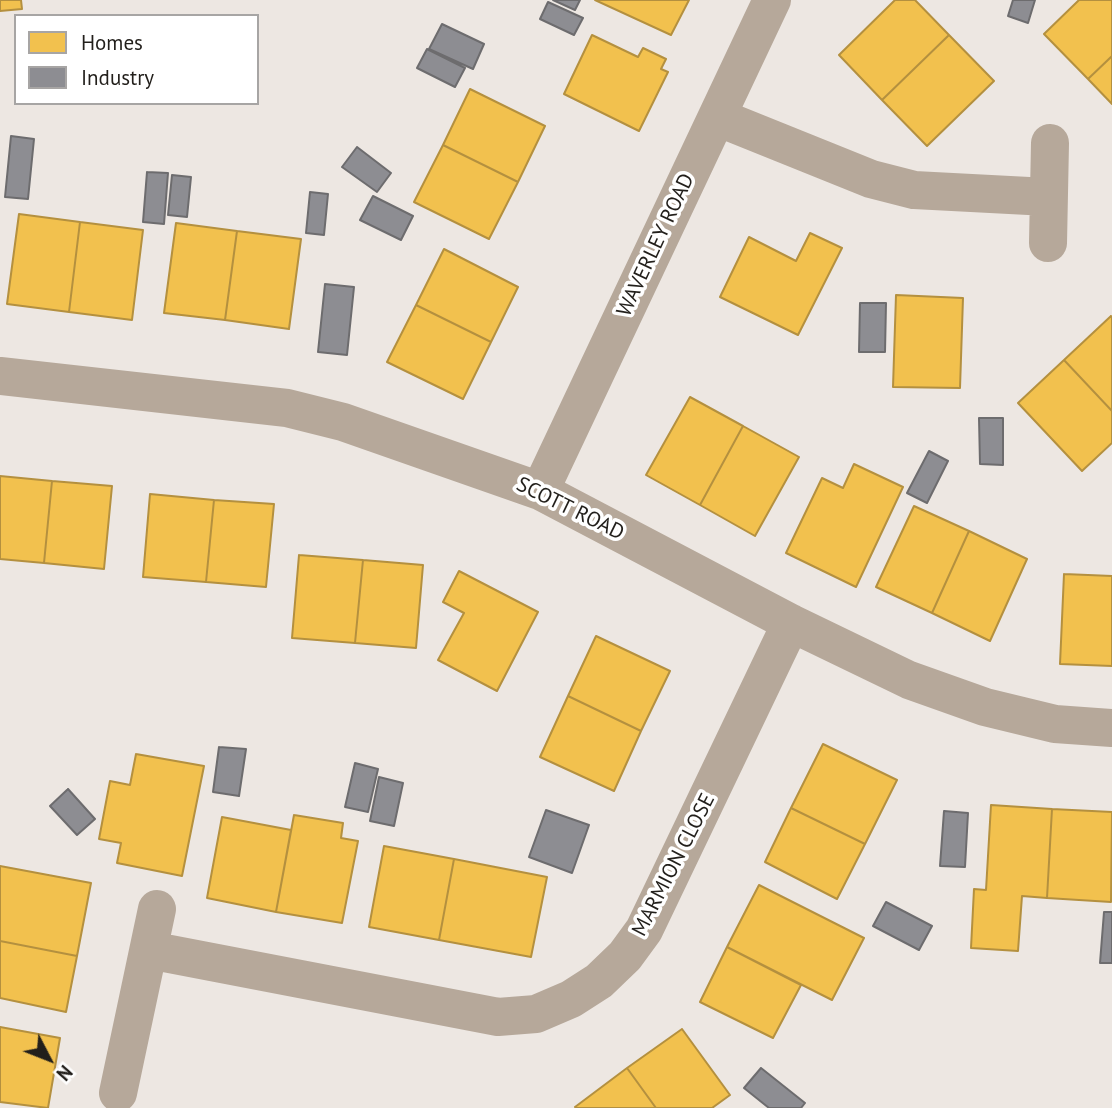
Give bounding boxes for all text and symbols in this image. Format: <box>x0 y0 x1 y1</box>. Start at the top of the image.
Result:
legend <box>14 14 259 105</box>
text: Homes <box>81 29 143 56</box>
text: Industry <box>81 64 154 91</box>
street label: WAVERLEY ROAD <box>612 170 700 320</box>
street label: SCOTT ROAD <box>512 472 628 546</box>
street label: MARMION CLOSE <box>627 790 721 940</box>
north arrow <box>14 1024 84 1094</box>
text: N <box>52 1060 78 1086</box>

